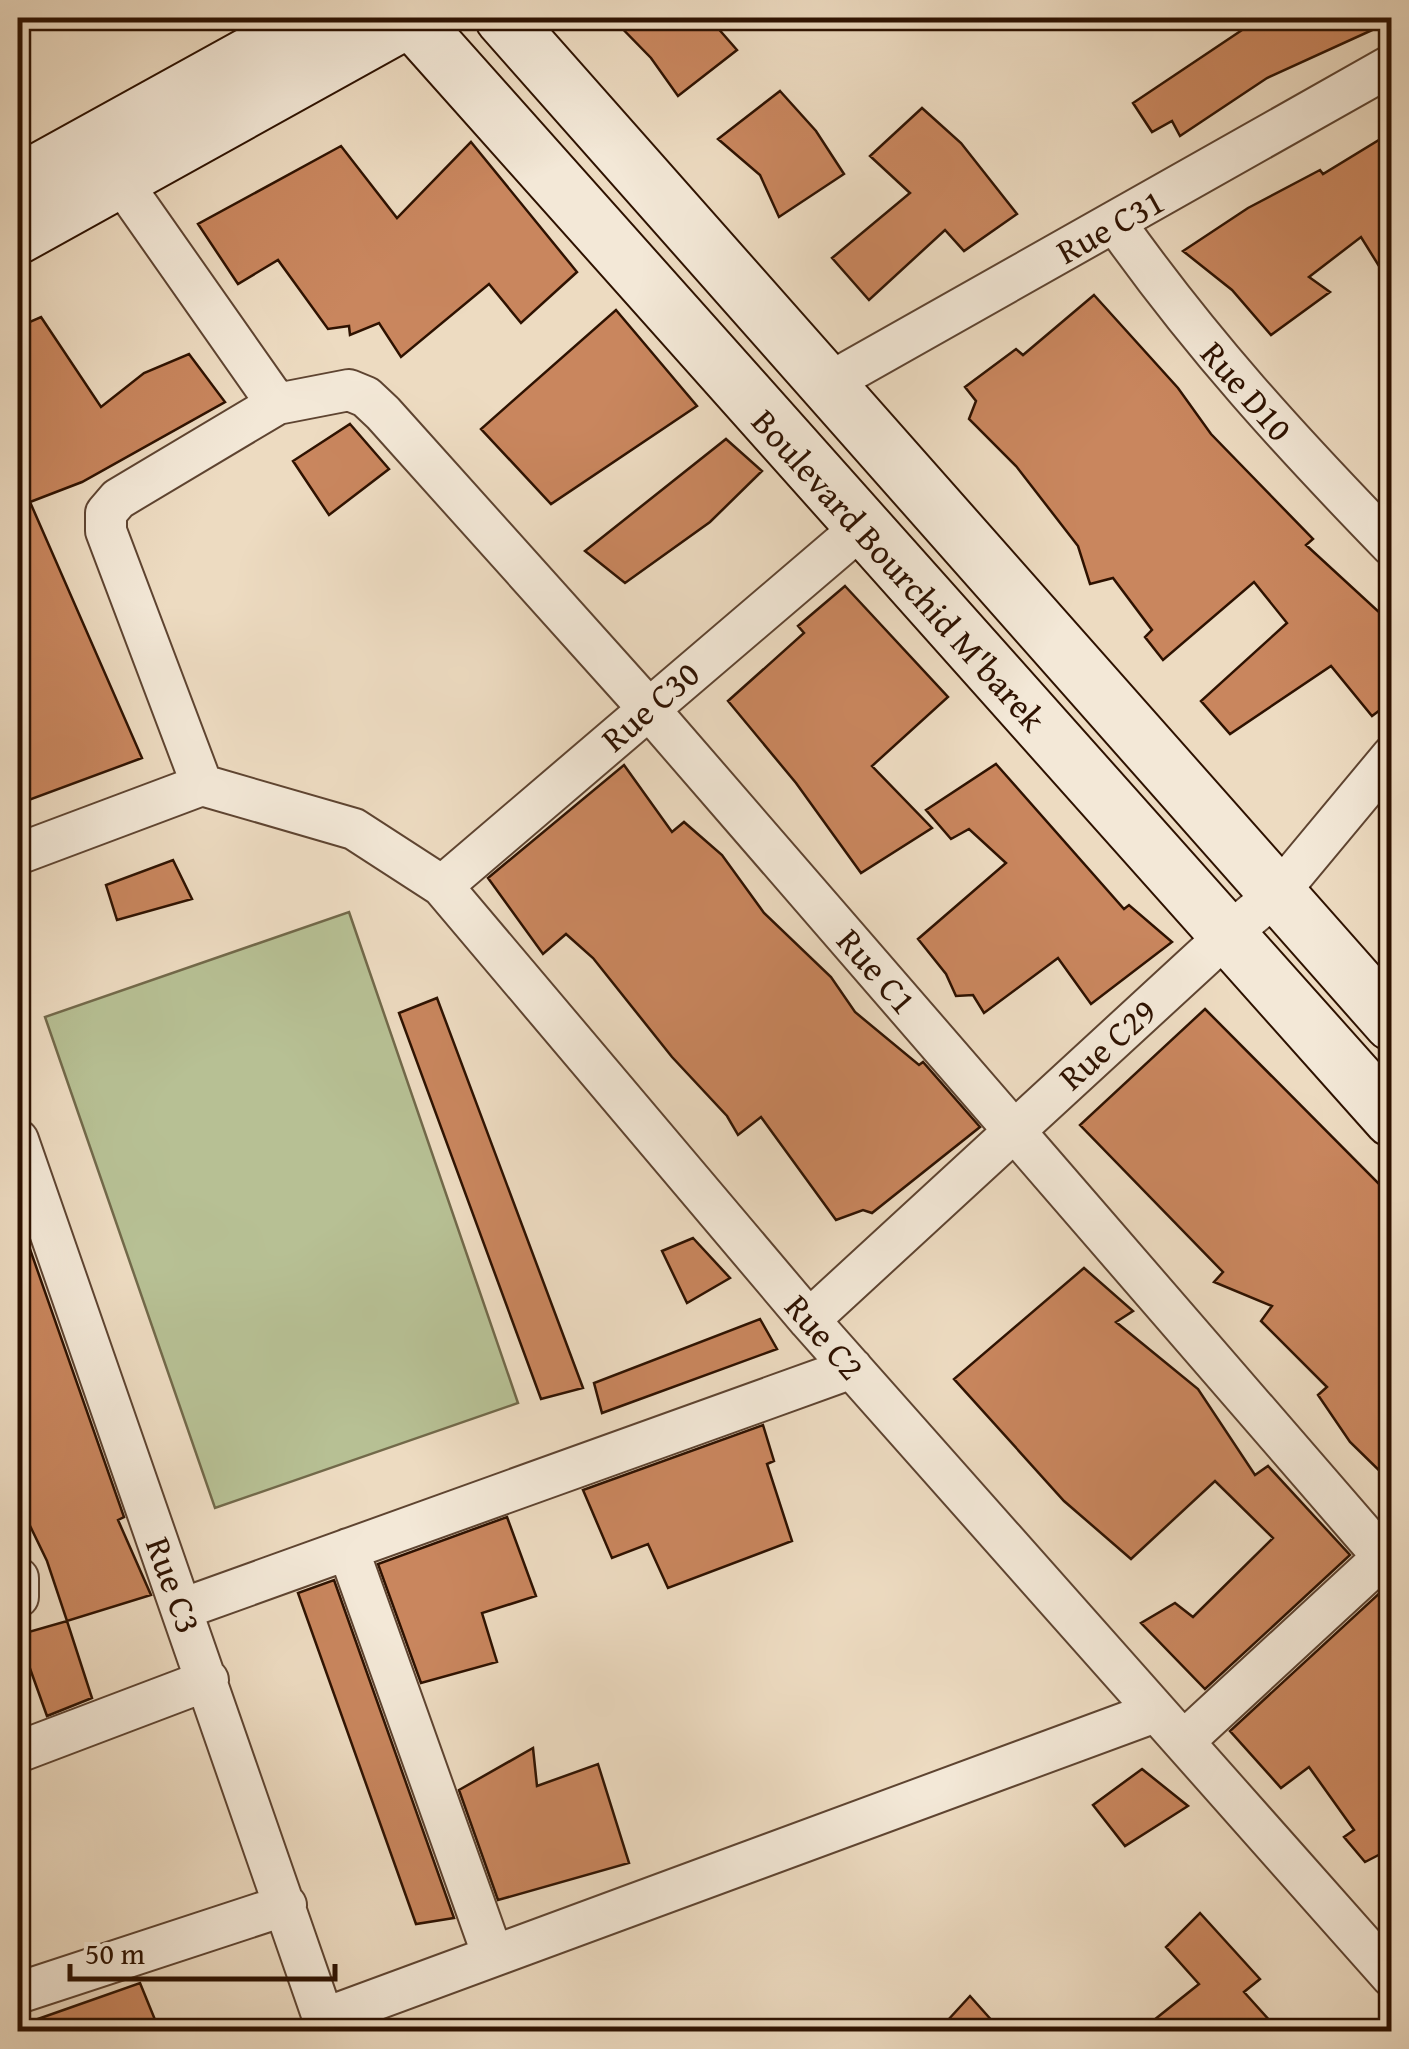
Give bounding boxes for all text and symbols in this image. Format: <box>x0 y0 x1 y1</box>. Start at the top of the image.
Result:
street label: Rue C31 <box>1047 176 1173 276</box>
street label: Rue D10 <box>1189 330 1305 452</box>
street label: Boulevard Bourchid M'barek <box>740 397 1058 743</box>
street label: Rue C30 <box>590 649 710 763</box>
street label: Rue C1 <box>825 917 929 1025</box>
street label: Rue C29 <box>1047 986 1167 1102</box>
street label: Rue C2 <box>773 1283 877 1391</box>
street label: Rue C3 <box>133 1530 215 1640</box>
scale bar <box>70 1919 335 1981</box>
text: 50 m <box>85 1931 145 1975</box>

